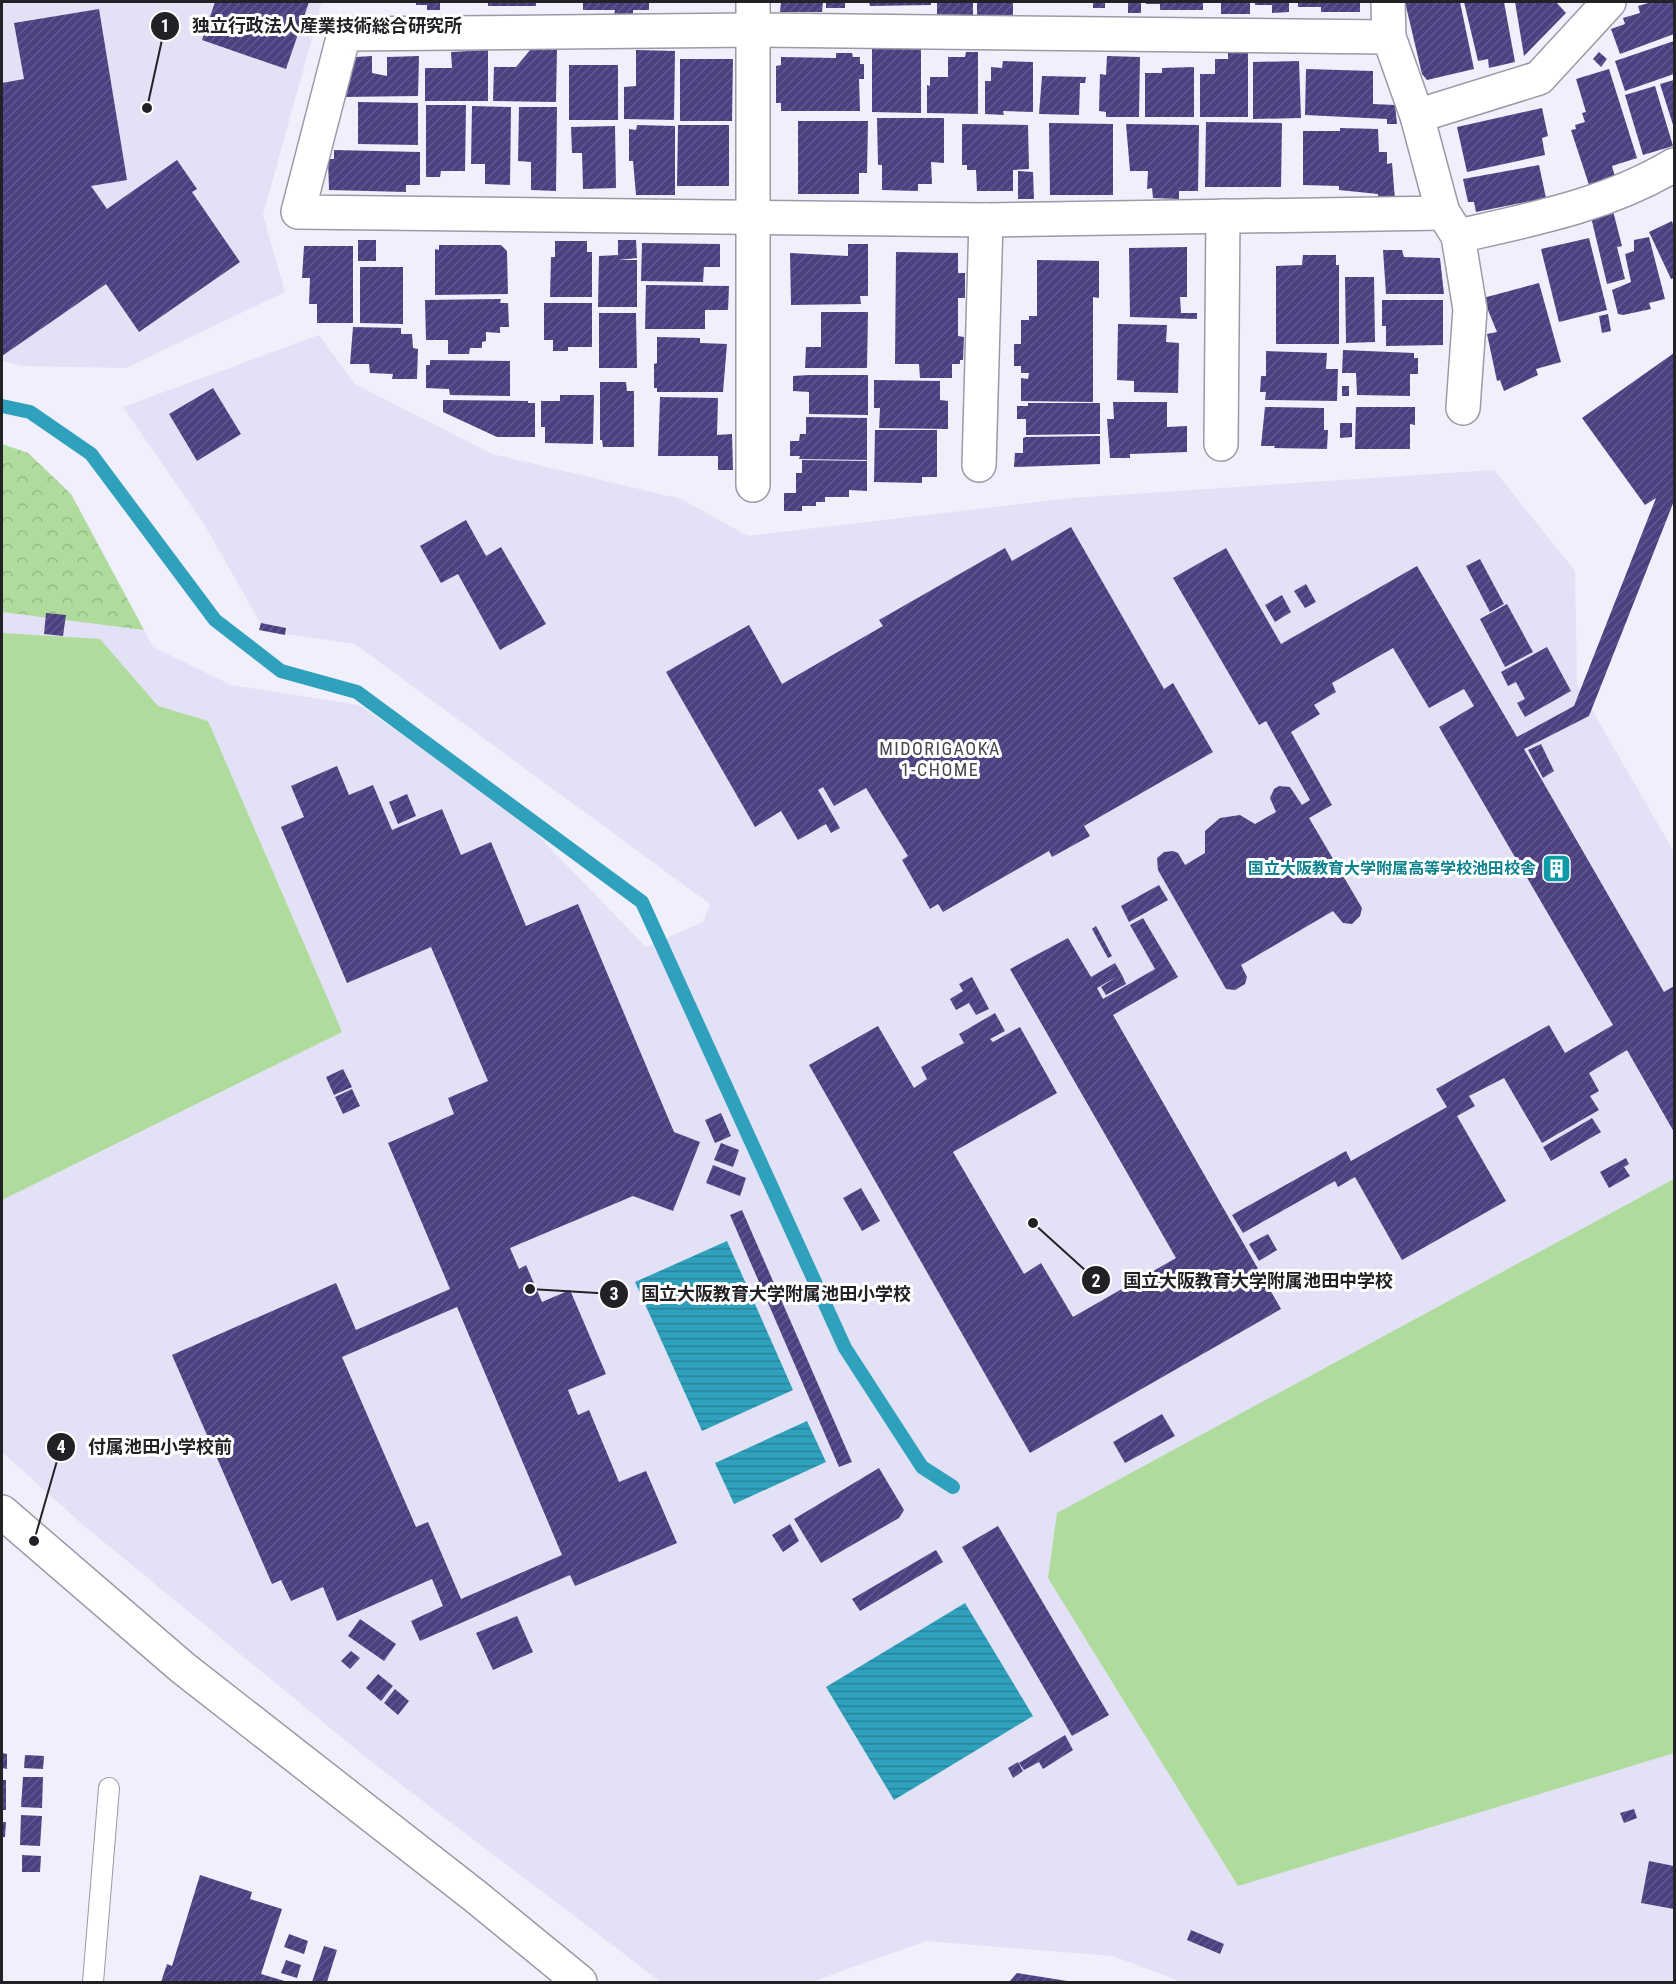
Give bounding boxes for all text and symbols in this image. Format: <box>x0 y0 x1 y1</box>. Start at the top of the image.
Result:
callout: 独立行政法人産業技術総合研究所 <box>150 8 474 44</box>
text: 1 <box>160 15 170 36</box>
text: 独立行政法人産業技術総合研究所 <box>192 15 462 36</box>
district label: MIDORIGAOKA 1-CHOME <box>879 738 1001 780</box>
building icon: 国立大阪教育大学附属高等学校池田校舎 <box>1541 852 1573 884</box>
place label: 国立大阪教育大学附属高等学校池田校舎 <box>1248 859 1536 878</box>
callout: 国立大阪教育大学附属池田中学校 <box>1081 1262 1405 1298</box>
text: 2 <box>1091 1270 1101 1291</box>
text: 国立大阪教育大学附属池田中学校 <box>1123 1270 1393 1291</box>
callout: 国立大阪教育大学附属池田小学校 <box>599 1276 923 1312</box>
text: 3 <box>609 1283 619 1304</box>
text: 国立大阪教育大学附属池田小学校 <box>641 1283 911 1304</box>
callout: 付属池田小学校前 <box>46 1429 244 1465</box>
text: 4 <box>56 1436 66 1457</box>
text: 付属池田小学校前 <box>88 1436 232 1457</box>

